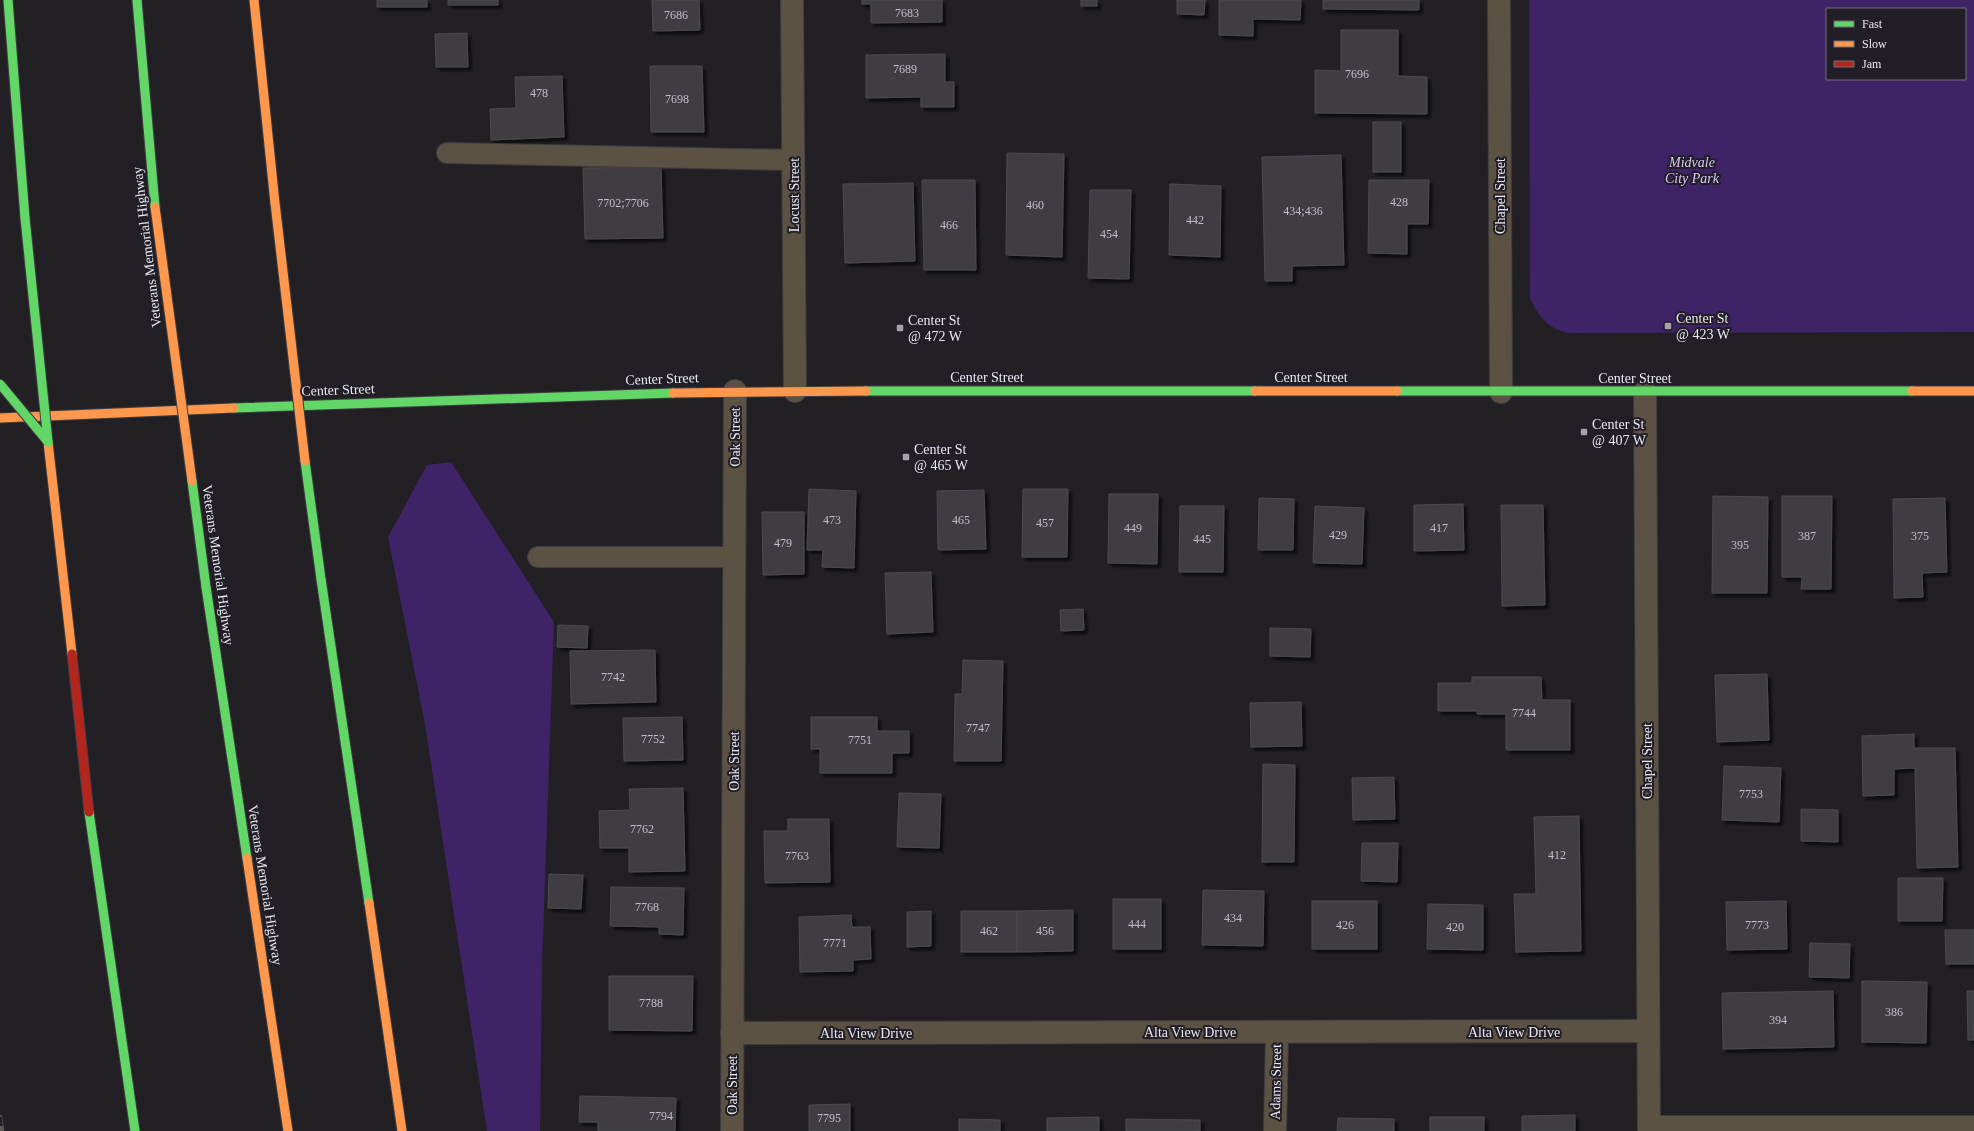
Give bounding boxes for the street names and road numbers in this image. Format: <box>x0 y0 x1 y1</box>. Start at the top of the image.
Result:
street label: Locust Street <box>787 158 802 232</box>
street label: Chapel Street <box>1493 158 1508 234</box>
street label: Veterans Memorial Highway <box>130 166 164 328</box>
street label: Center Street <box>625 370 699 388</box>
street label: Center Street <box>950 370 1024 385</box>
street label: Center Street <box>1274 370 1348 385</box>
street label: Center Street <box>1598 371 1672 386</box>
street label: Center Street <box>301 381 375 399</box>
street label: Oak Street <box>728 407 743 467</box>
street label: Veterans Memorial Highway <box>199 484 237 646</box>
street label: Chapel Street <box>1640 723 1655 799</box>
street label: Oak Street <box>727 731 742 791</box>
street label: Veterans Memorial Highway <box>245 804 285 966</box>
street label: Alta View Drive <box>1144 1025 1236 1040</box>
street label: Alta View Drive <box>1468 1025 1560 1040</box>
street label: Alta View Drive <box>820 1026 912 1041</box>
street label: Adams Street <box>1268 1044 1284 1120</box>
street label: Oak Street <box>725 1055 740 1115</box>

